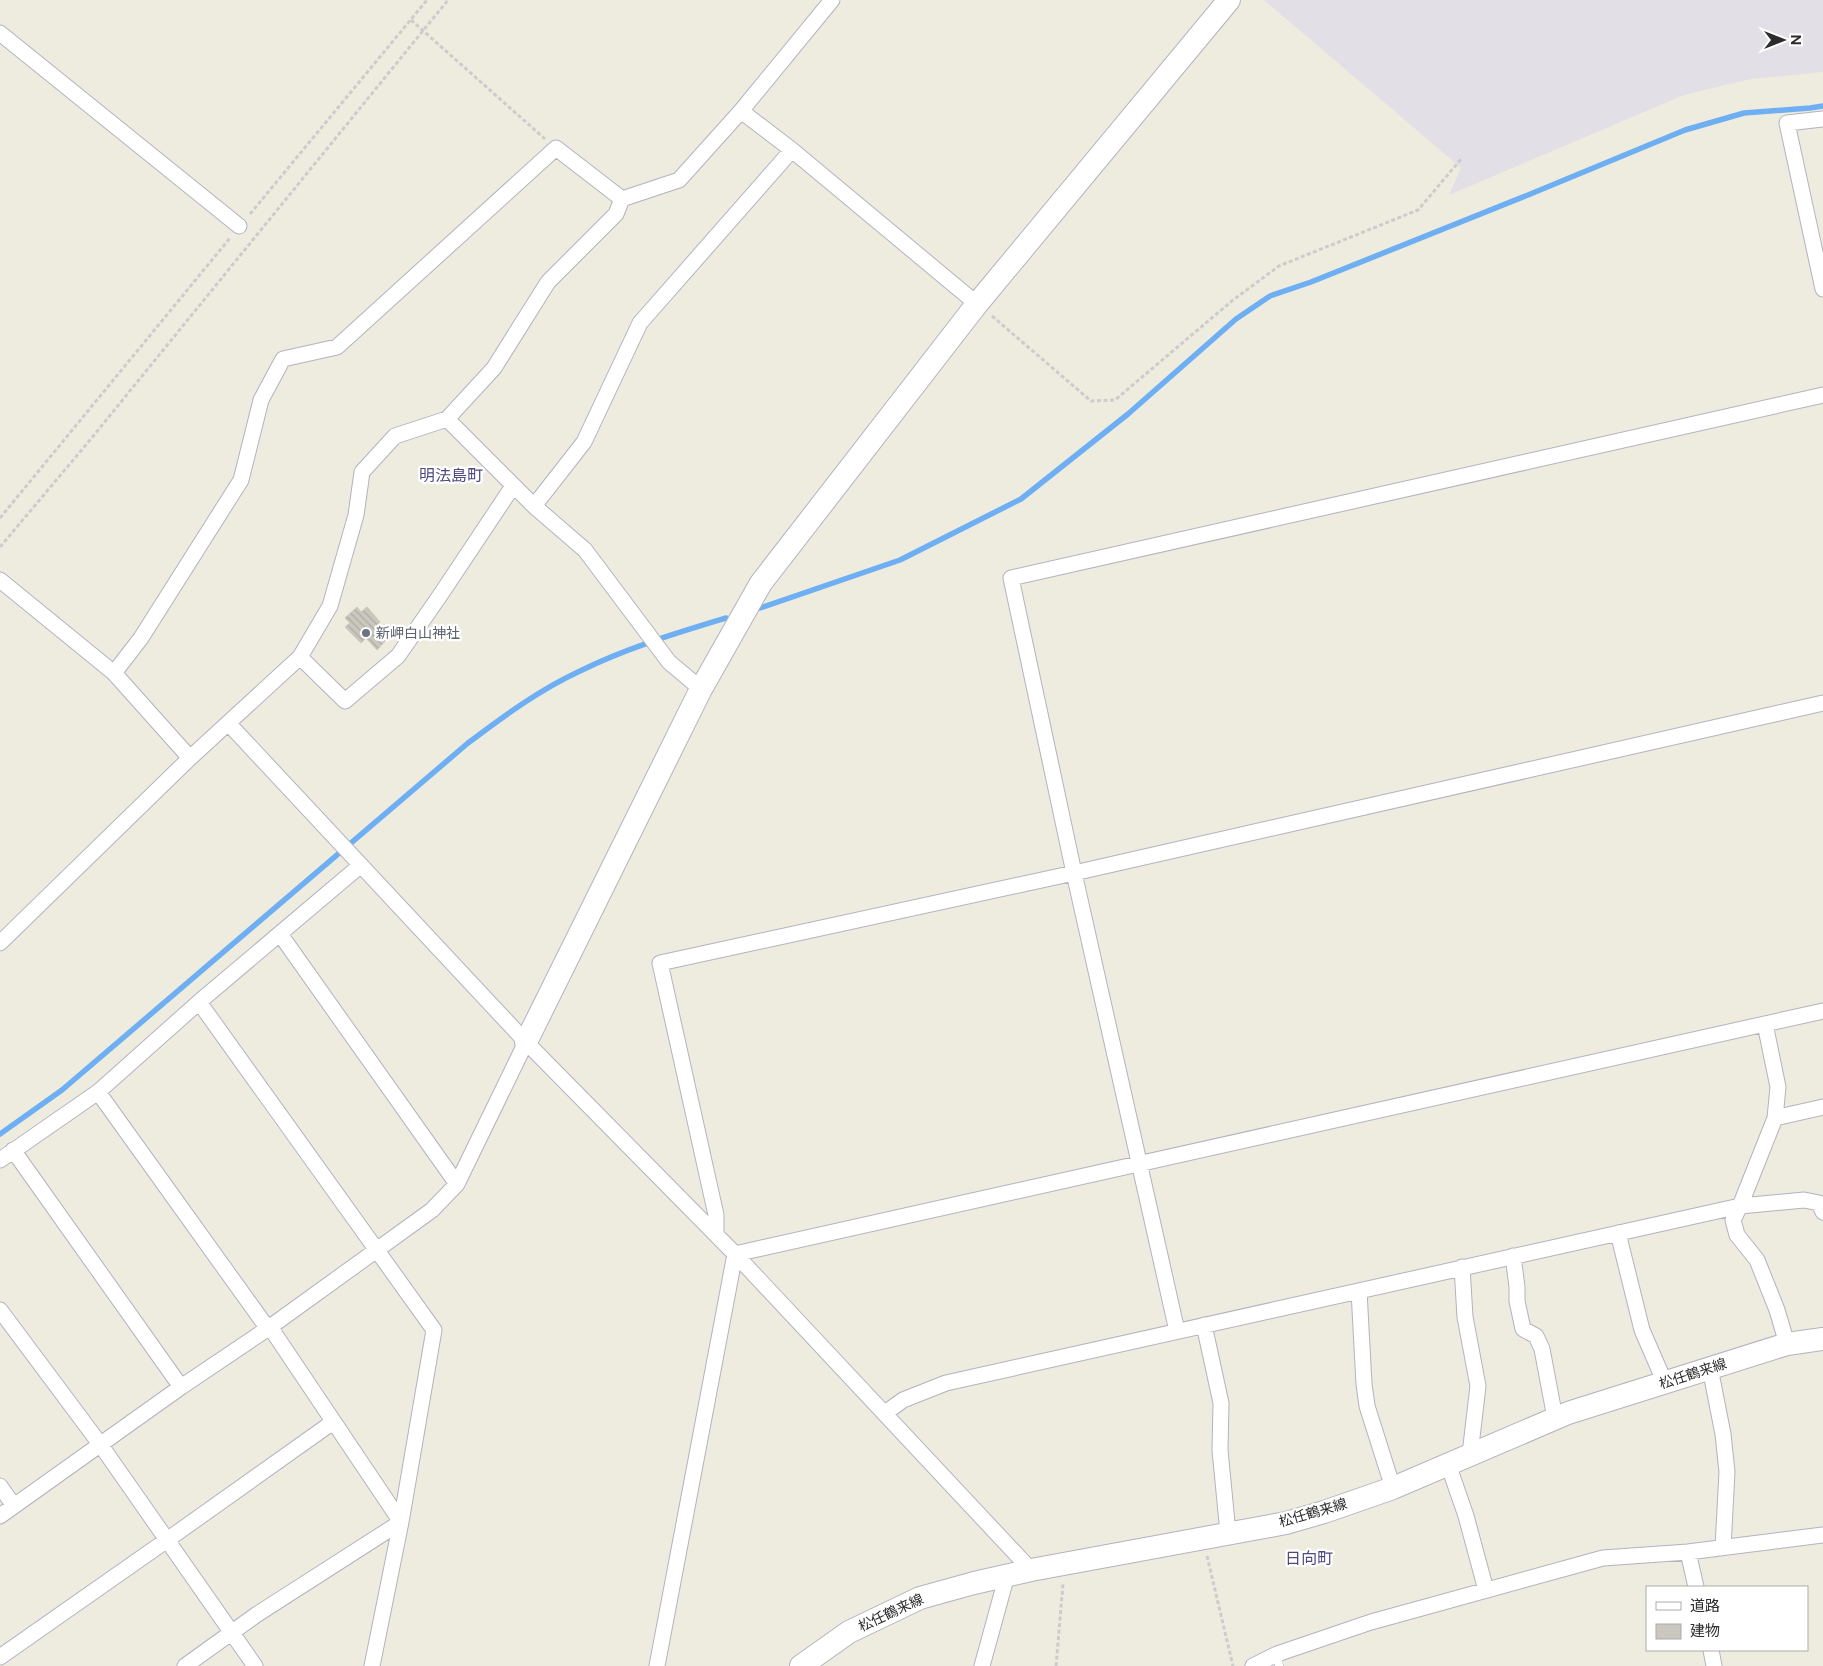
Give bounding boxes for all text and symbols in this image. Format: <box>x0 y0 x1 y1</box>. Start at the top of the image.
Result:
north arrow <box>1758 15 1808 65</box>
text: N <box>1787 35 1804 45</box>
district label: 明法島町 <box>419 466 483 485</box>
place label: 新岬白山神社 <box>376 625 460 642</box>
marker: 新岬白山神社 <box>360 627 372 639</box>
street label: 松任鶴来線 <box>1657 1355 1729 1393</box>
street label: 松任鶴来線 <box>1277 1495 1349 1531</box>
district label: 日向町 <box>1285 1549 1333 1568</box>
legend <box>1646 1586 1808 1651</box>
street label: 松任鶴来線 <box>856 1591 926 1635</box>
text: 道路 <box>1690 1597 1720 1615</box>
text: 建物 <box>1690 1622 1720 1640</box>

